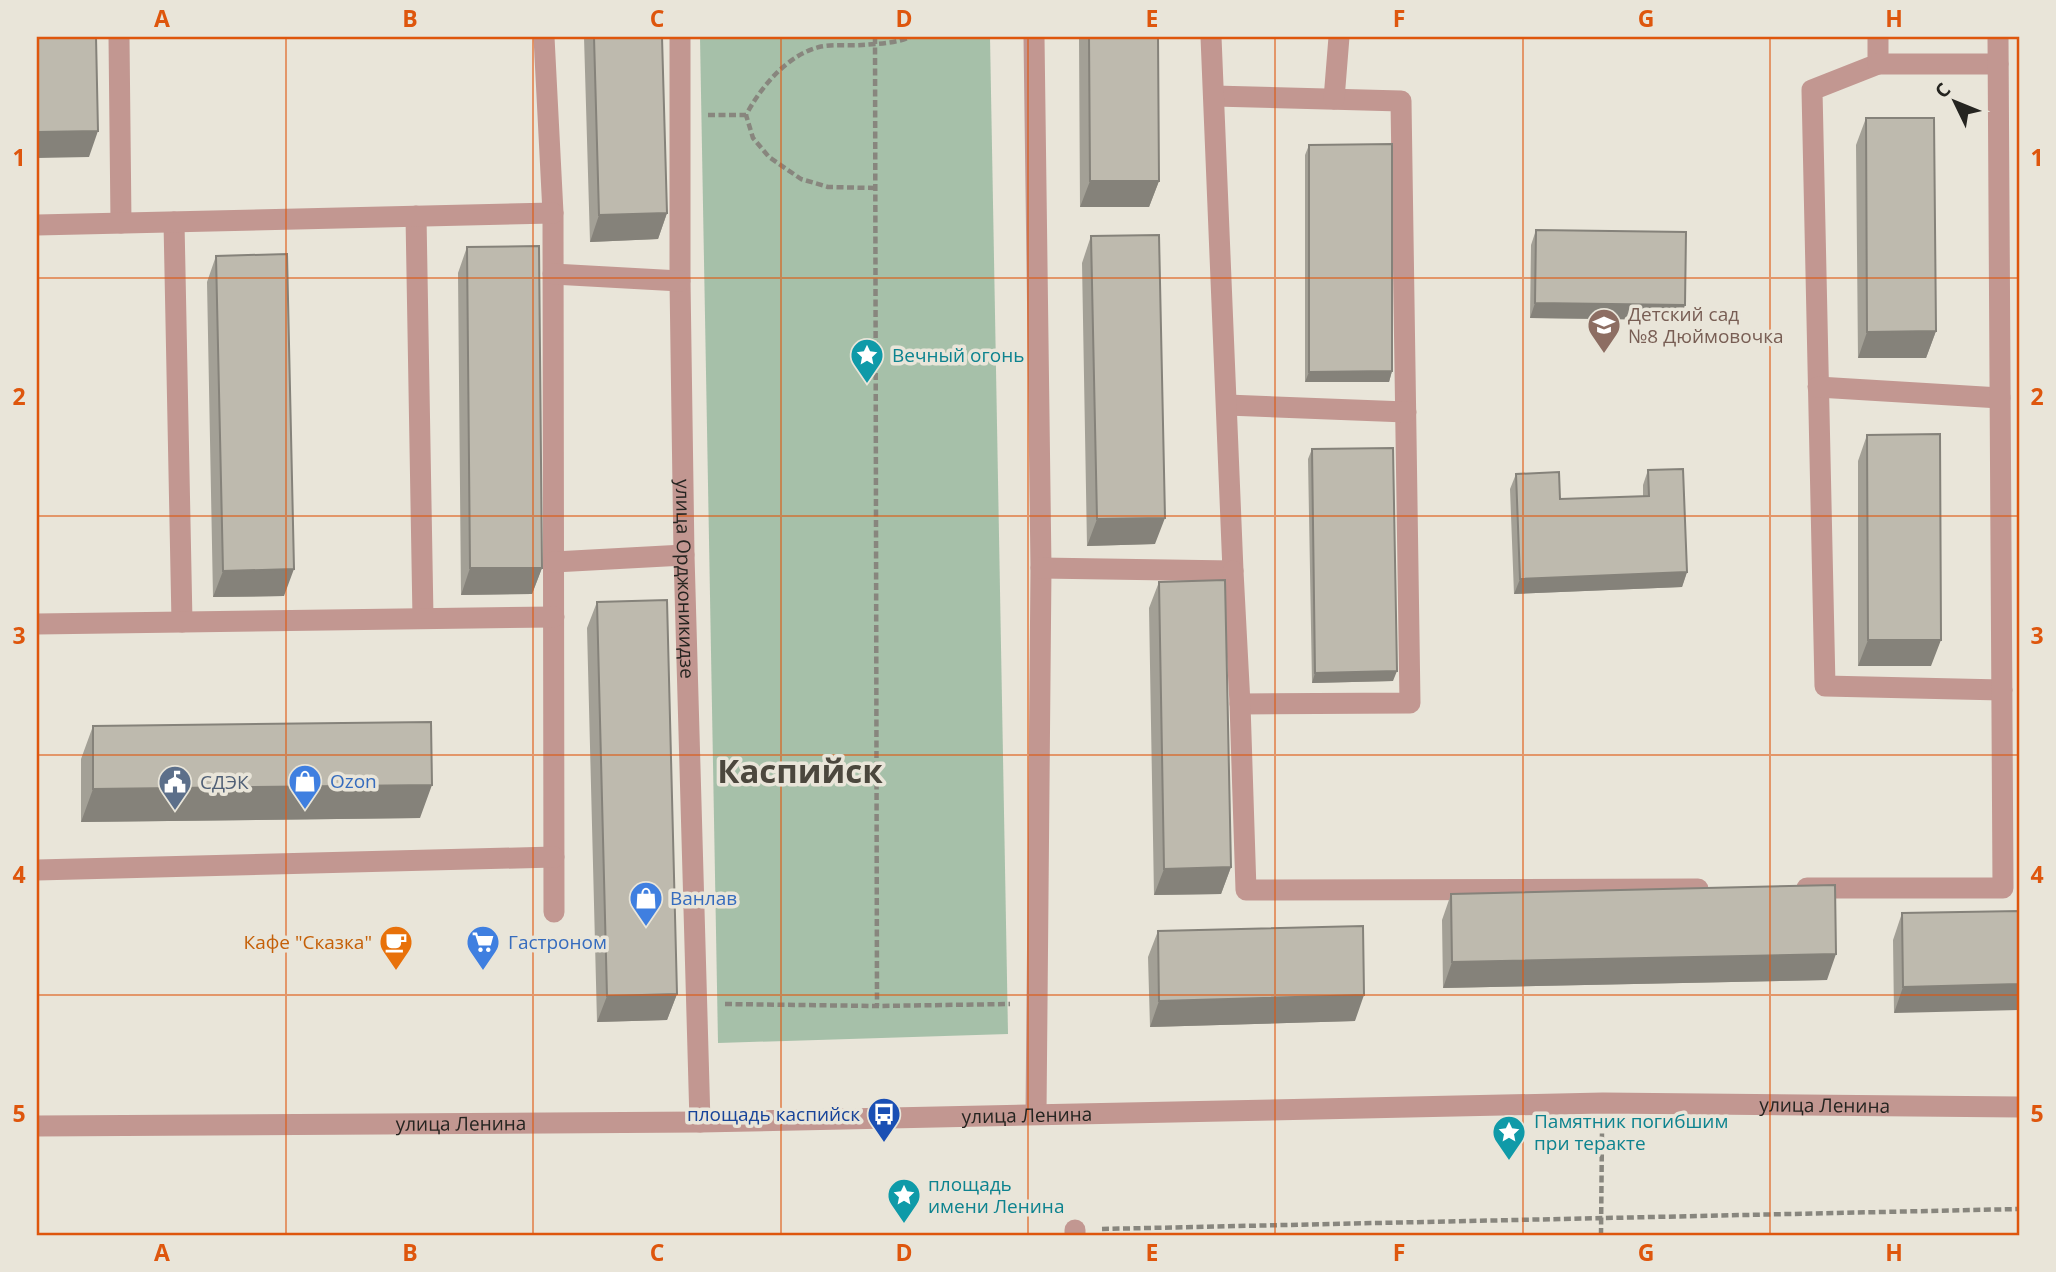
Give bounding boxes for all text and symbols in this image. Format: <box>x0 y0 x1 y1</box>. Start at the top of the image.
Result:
text: A <box>154 2 170 34</box>
text: B <box>402 2 418 34</box>
text: C <box>650 2 664 34</box>
text: D <box>895 2 913 34</box>
text: E <box>1146 2 1158 34</box>
text: F <box>1393 2 1405 34</box>
text: G <box>1638 2 1654 34</box>
text: H <box>1885 2 1903 34</box>
north arrow <box>1920 66 1990 136</box>
text: С <box>1929 77 1956 104</box>
text: 1 <box>12 141 26 173</box>
text: 1 <box>2030 141 2044 173</box>
place label: Детский сад №8 Дюймовочка <box>1628 301 1784 349</box>
school or university icon: Детский сад №8 Дюймовочка <box>1585 306 1623 355</box>
place icon: Вечный огонь <box>848 336 886 385</box>
place label: Вечный огонь <box>892 342 1024 368</box>
text: 2 <box>12 380 26 412</box>
text: 2 <box>2030 380 2044 412</box>
street label: улица Орджоникидзе <box>670 479 700 679</box>
text: 3 <box>12 619 26 651</box>
text: 3 <box>2030 619 2044 651</box>
district label: Каспийск <box>717 748 883 793</box>
shop icon: Ozon <box>286 762 324 811</box>
public building icon: СДЭК <box>156 763 194 812</box>
place label: Ozon <box>330 768 377 794</box>
place label: СДЭК <box>200 769 249 795</box>
text: 4 <box>12 858 26 890</box>
text: 4 <box>2030 858 2044 890</box>
shop icon: Ванлав <box>627 879 665 928</box>
place label: Ванлав <box>670 885 737 911</box>
cafe icon: Кафе "Сказка" <box>377 923 415 972</box>
supermarket icon: Гастроном <box>464 923 502 972</box>
place label: Кафе "Сказка" <box>244 929 372 955</box>
place label: Гастроном <box>508 929 607 955</box>
street label: улица Ленина <box>1759 1092 1890 1119</box>
bus stop icon: площадь каспийск <box>865 1095 903 1144</box>
text: 5 <box>12 1097 26 1129</box>
text: 5 <box>2030 1097 2044 1129</box>
place label: площадь каспийск <box>687 1101 860 1127</box>
street label: улица Ленина <box>961 1101 1093 1129</box>
place label: Памятник погибшим при теракте <box>1534 1108 1728 1156</box>
street label: улица Ленина <box>396 1110 526 1137</box>
place icon: Памятник погибшим при теракте <box>1490 1113 1528 1162</box>
place label: площадь имени Ленина <box>928 1171 1064 1219</box>
place icon: площадь имени Ленина <box>885 1176 923 1225</box>
text: A <box>154 1236 170 1268</box>
text: B <box>402 1236 418 1268</box>
text: C <box>650 1236 664 1268</box>
text: D <box>895 1236 913 1268</box>
text: E <box>1146 1236 1158 1268</box>
text: F <box>1393 1236 1405 1268</box>
text: G <box>1638 1236 1654 1268</box>
text: H <box>1885 1236 1903 1268</box>

